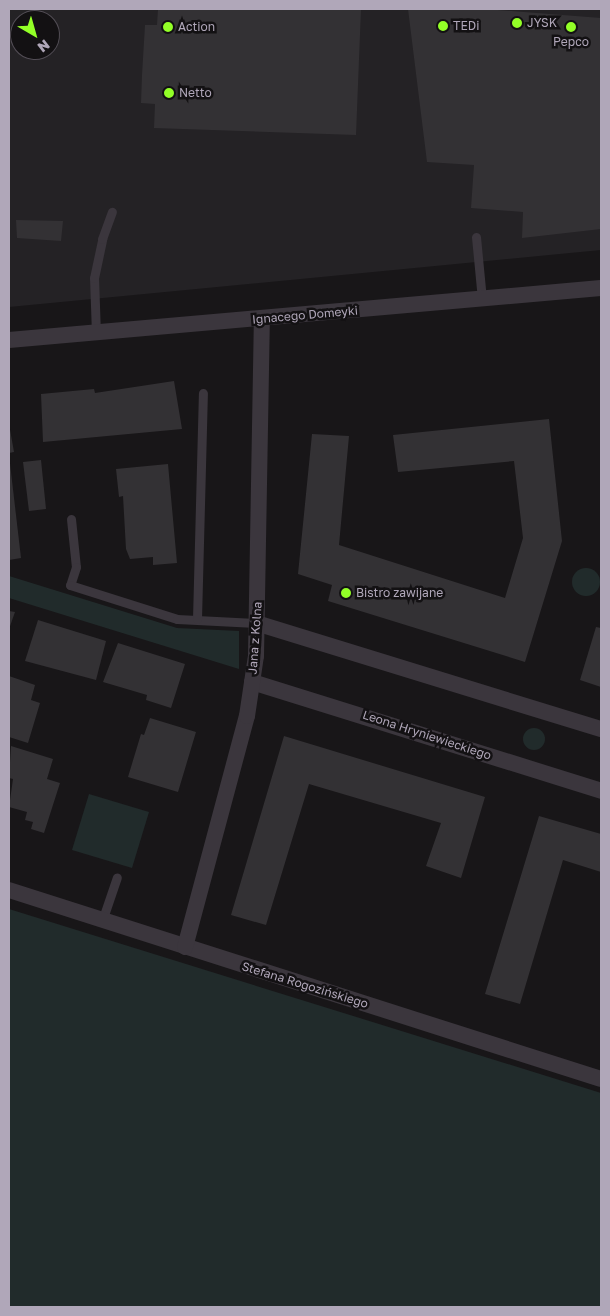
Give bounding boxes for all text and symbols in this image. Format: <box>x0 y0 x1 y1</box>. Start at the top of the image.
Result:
north arrow <box>10 10 60 60</box>
place label: JYSK <box>527 16 557 30</box>
marker: JYSK <box>511 17 523 29</box>
place label: TEDi <box>453 19 479 33</box>
place label: Action <box>178 20 215 34</box>
marker: TEDi <box>437 20 449 32</box>
marker: Action <box>162 21 174 33</box>
marker: Pepco <box>565 21 577 33</box>
place label: Pepco <box>553 35 589 49</box>
text: N <box>35 36 53 56</box>
place label: Netto <box>179 86 212 100</box>
marker: Netto <box>163 87 175 99</box>
street label: Ignacego Domeyki <box>252 303 358 327</box>
place label: Bistro zawijane <box>356 586 443 600</box>
marker: Bistro zawijane <box>340 587 352 599</box>
street label: Jana z Kolna <box>245 601 265 675</box>
street label: Leona Hryniewieckiego <box>361 707 493 763</box>
street label: Stefana Rogozińskiego <box>240 959 370 1011</box>

